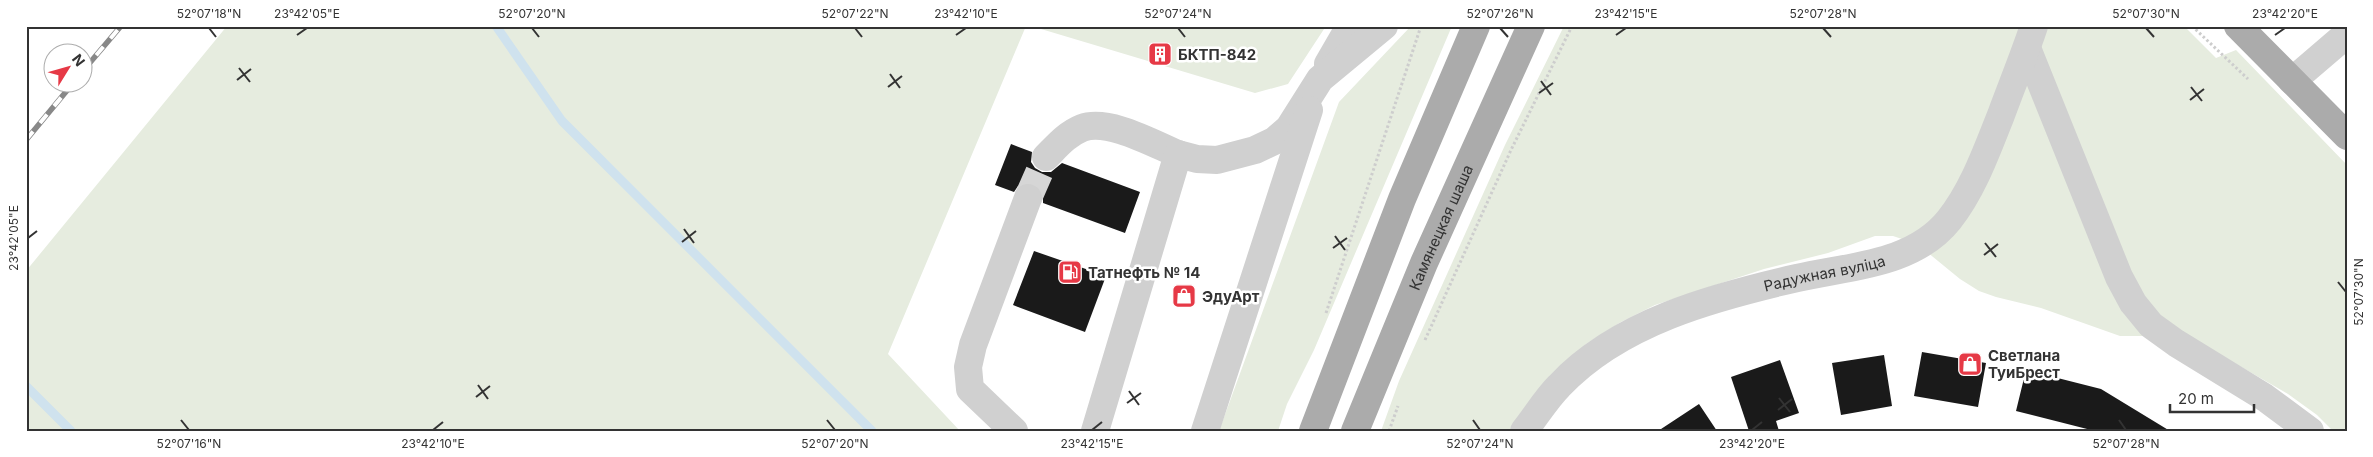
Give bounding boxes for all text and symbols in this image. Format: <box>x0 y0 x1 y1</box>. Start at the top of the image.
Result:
text: 52°07'18"N <box>177 6 241 21</box>
text: 23°42'05"E <box>274 6 340 21</box>
text: 52°07'20"N <box>498 6 566 21</box>
text: 52°07'22"N <box>821 6 889 21</box>
text: 23°42'10"E <box>934 6 998 21</box>
text: 52°07'24"N <box>1144 6 1212 21</box>
text: 52°07'26"N <box>1466 6 1534 21</box>
text: 23°42'15"E <box>1594 6 1658 21</box>
text: 52°07'28"N <box>1789 6 1857 21</box>
text: 52°07'30"N <box>2112 6 2180 21</box>
text: 23°42'20"E <box>2252 6 2318 21</box>
building icon: БКТП-842 <box>1147 41 1173 67</box>
north arrow <box>42 42 92 92</box>
place label: БКТП-842 <box>1178 45 1256 64</box>
text: N <box>69 50 89 69</box>
street label: Камянецкая шаша <box>1404 161 1477 293</box>
text: 23°42'05"E <box>6 205 21 271</box>
street label: Радужная вуліца <box>1761 251 1887 295</box>
text: 52°07'30"N <box>2351 258 2366 326</box>
fuel station icon: Татнефть № 14 <box>1057 259 1083 285</box>
place label: Татнефть № 14 <box>1088 263 1200 282</box>
shop icon: ЭдуАрт <box>1171 283 1197 309</box>
place label: ЭдуАрт <box>1202 287 1260 306</box>
place label: Светлана ТуиБрест <box>1988 346 2060 382</box>
shop icon: Светлана ТуиБрест <box>1957 351 1983 377</box>
scale bar <box>2170 382 2254 414</box>
text: 20 m <box>2178 389 2214 408</box>
text: 52°07'16"N <box>157 436 221 451</box>
text: 23°42'10"E <box>401 436 465 451</box>
text: 52°07'20"N <box>801 436 869 451</box>
text: 23°42'15"E <box>1060 436 1124 451</box>
text: 52°07'24"N <box>1446 436 1514 451</box>
text: 23°42'20"E <box>1719 436 1785 451</box>
text: 52°07'28"N <box>2092 436 2160 451</box>

